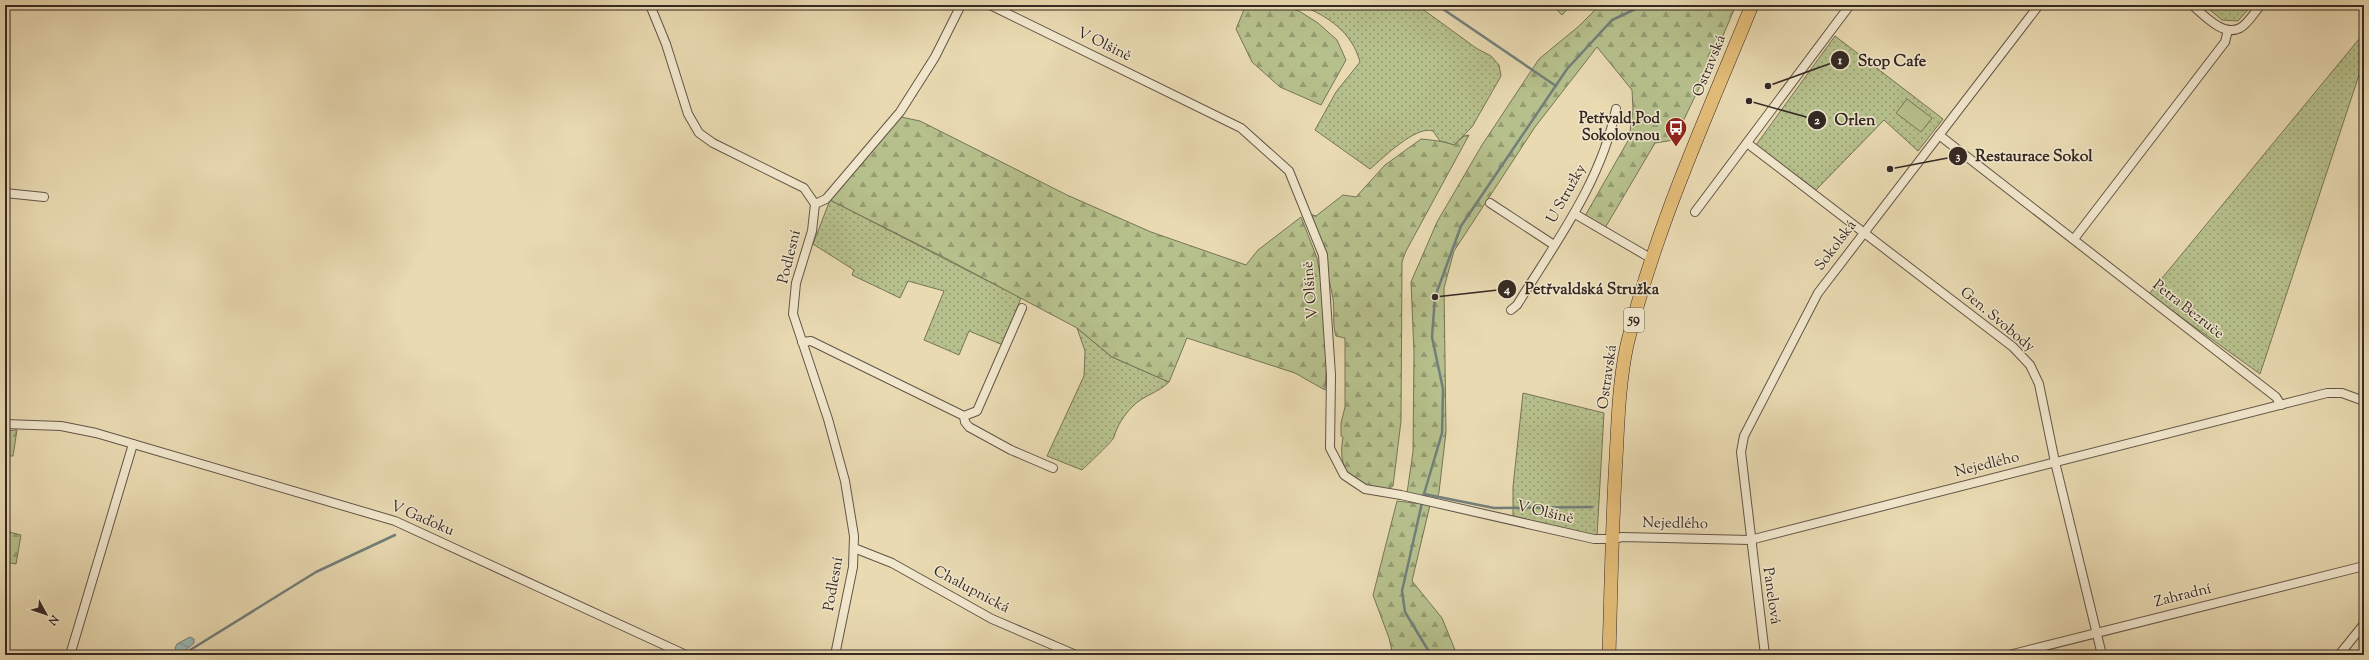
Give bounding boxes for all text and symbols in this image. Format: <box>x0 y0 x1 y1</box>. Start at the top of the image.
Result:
street label: V Olšině <box>1073 23 1135 67</box>
street label: Ostravská <box>1688 32 1732 100</box>
callout: Stop Cafe <box>1830 46 1934 74</box>
text: Stop Cafe <box>1858 51 1927 74</box>
text: 1 <box>1837 52 1843 70</box>
callout: Orlen <box>1807 106 1884 134</box>
place label: Petřvald,Pod Sokolovnou <box>1579 109 1661 147</box>
text: Orlen <box>1835 110 1876 133</box>
text: 2 <box>1814 112 1820 130</box>
bus stop icon: Petřvald,Pod Sokolovnou <box>1663 115 1689 148</box>
callout: Restaurace Sokol <box>1948 142 2101 170</box>
text: Restaurace Sokol <box>1975 146 2093 169</box>
text: 3 <box>1956 148 1961 166</box>
street label: U Stružky <box>1542 160 1592 227</box>
street label: Sokolská <box>1810 216 1862 276</box>
street label: Podlesní <box>773 228 807 286</box>
street label: V Olšině <box>1298 260 1324 320</box>
callout: Petřvaldská Stružka <box>1497 275 1667 303</box>
street label: Petra Bezruče <box>2148 275 2228 345</box>
text: Petřvaldská Stružka <box>1525 279 1660 302</box>
text: 4 <box>1503 281 1510 299</box>
street label: Gen. Svobody <box>1955 282 2039 358</box>
road number: 59 <box>1624 308 1644 332</box>
street label: Ostravská <box>1593 343 1623 411</box>
street label: Nejedlého <box>1952 447 2022 483</box>
street label: V Gaďoku <box>387 496 457 542</box>
street label: V Olšině <box>1514 496 1576 530</box>
street label: Nejedlého <box>1642 513 1708 535</box>
street label: Podlesní <box>819 555 849 613</box>
street label: Chalupnická <box>929 561 1013 619</box>
street label: Panelová <box>1757 566 1785 626</box>
street label: Zahradní <box>2152 579 2214 613</box>
north arrow <box>26 594 66 634</box>
text: N <box>44 611 62 628</box>

